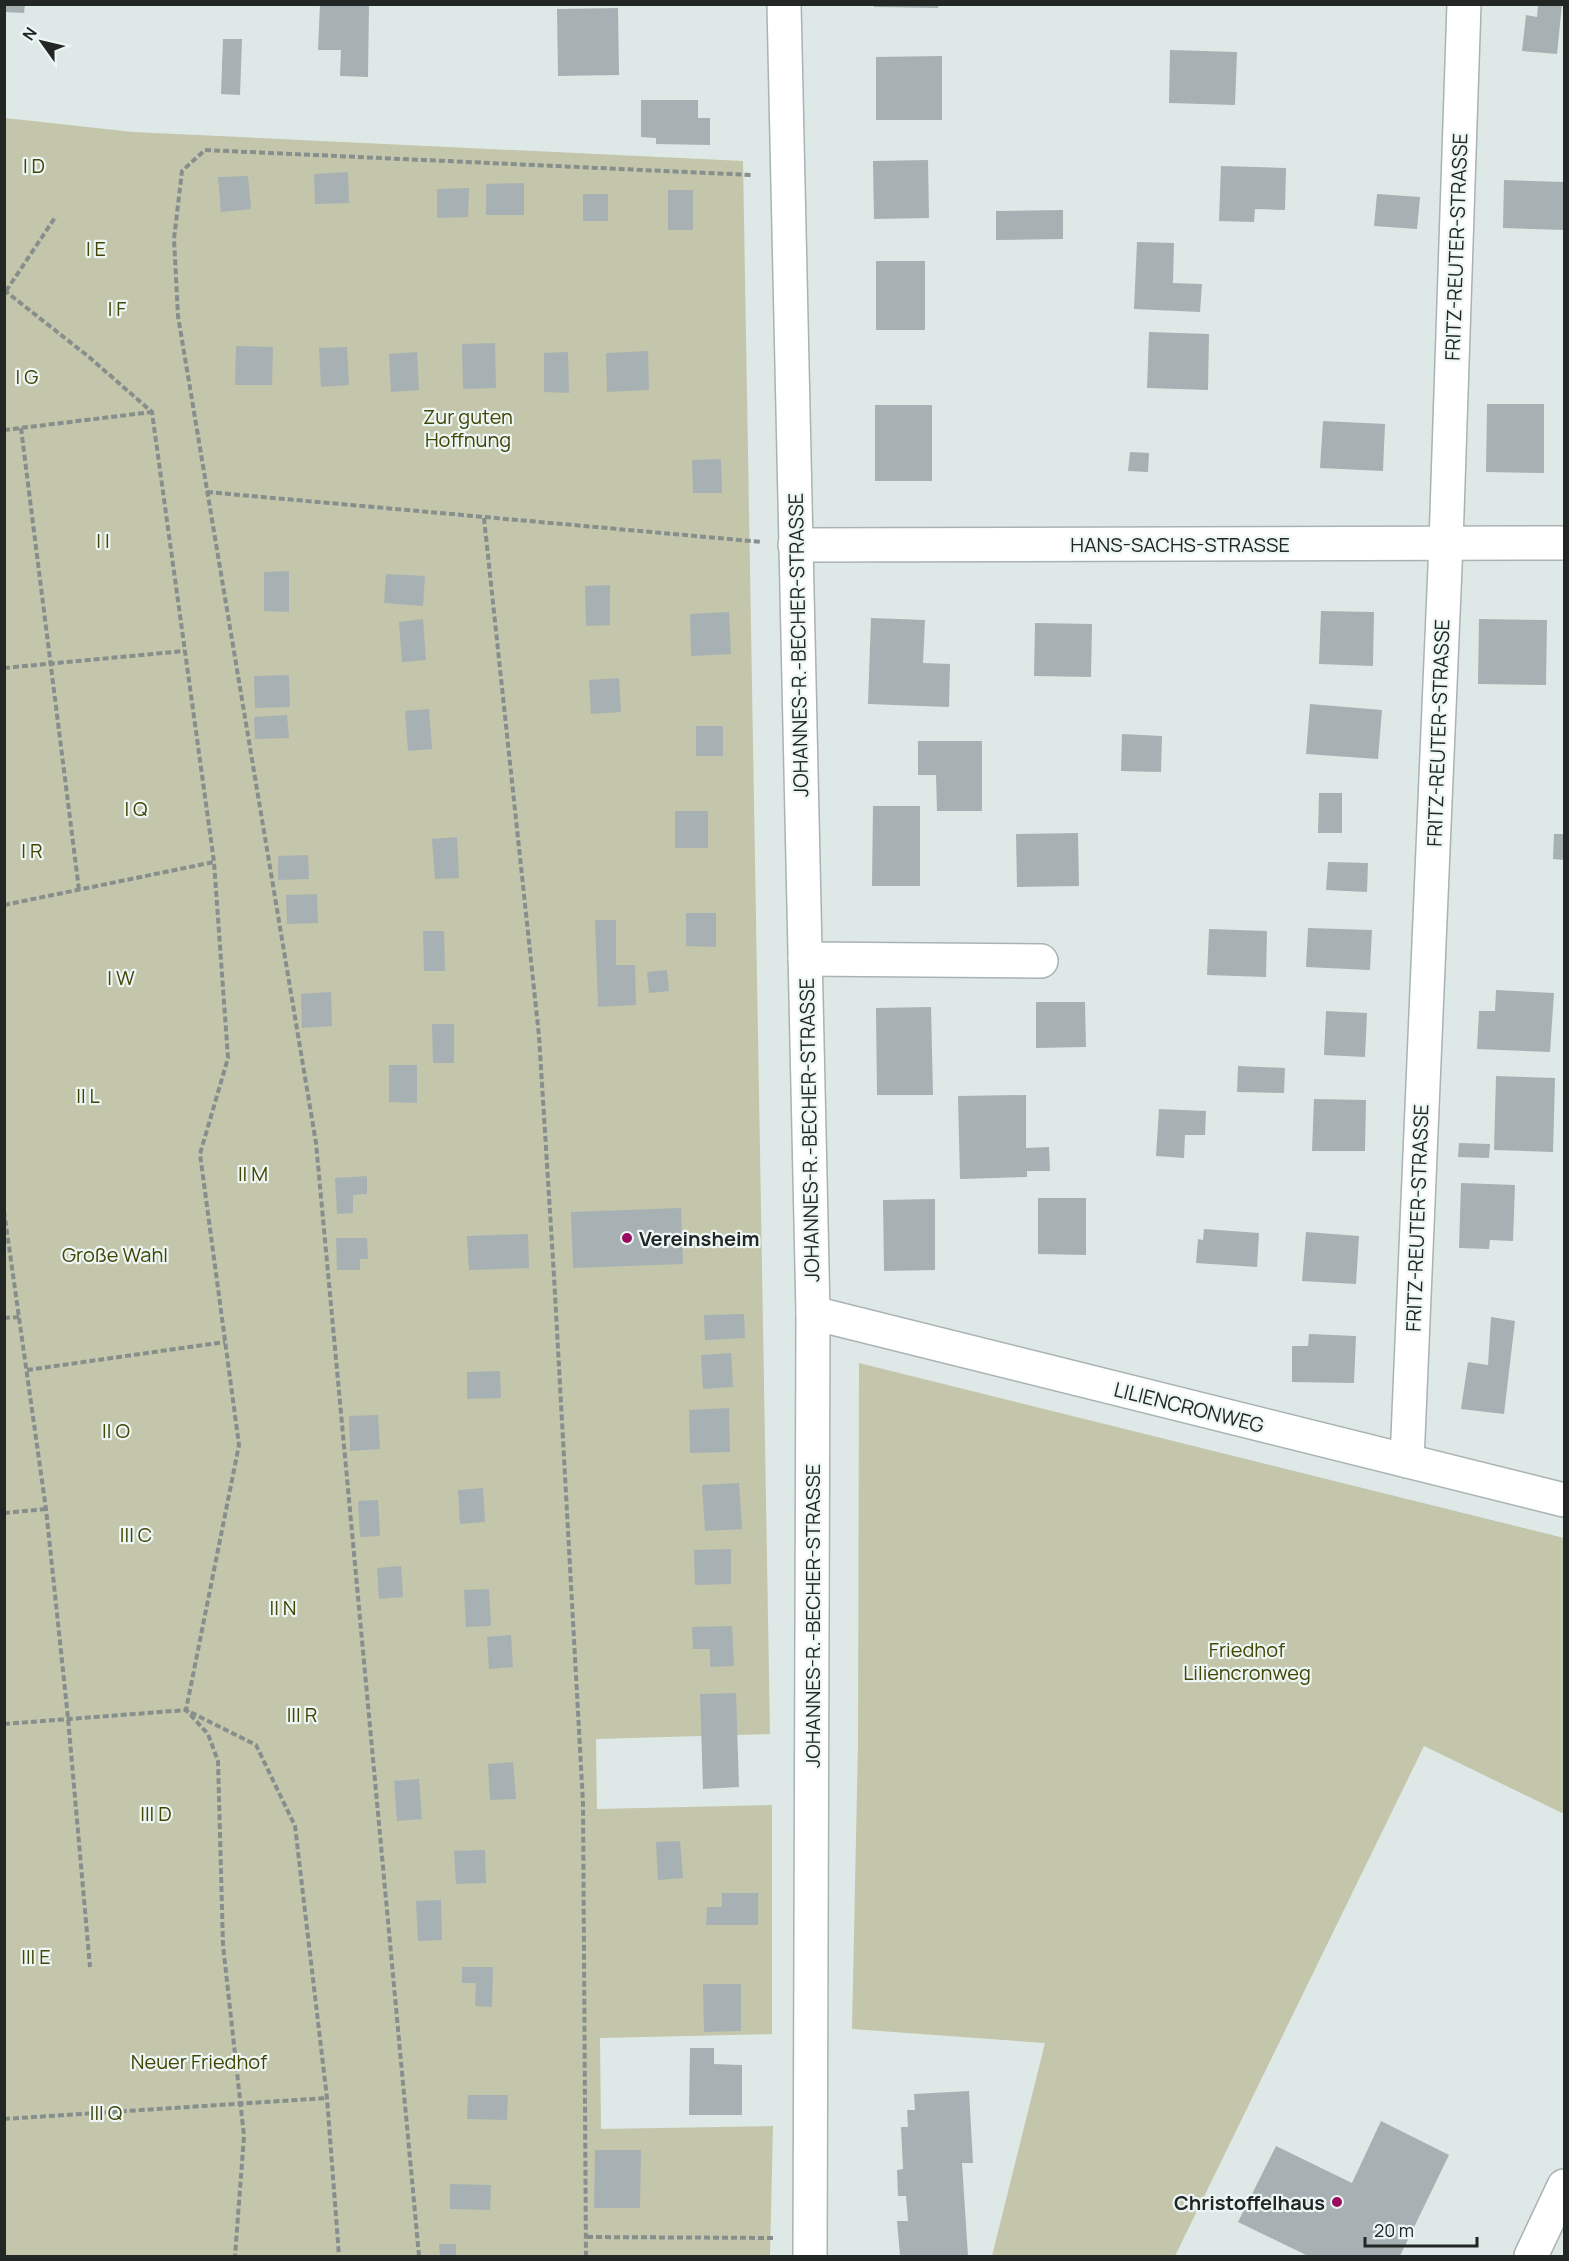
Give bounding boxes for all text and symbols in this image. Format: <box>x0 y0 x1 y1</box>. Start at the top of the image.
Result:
north arrow <box>12 12 72 72</box>
text: N <box>17 23 42 45</box>
street label: FRITZ-REUTER-STRASSE <box>1439 133 1473 361</box>
park label: I D <box>23 152 45 179</box>
park label: I E <box>86 235 106 262</box>
park label: I F <box>108 295 126 322</box>
park label: I G <box>16 363 38 390</box>
park label: Zur guten Hoffnung <box>423 403 513 453</box>
street label: JOHANNES-R.-BECHER-STRASSE <box>782 493 814 797</box>
park label: I I <box>96 527 110 554</box>
street label: HANS-SACHS-STRASSE <box>1070 531 1290 558</box>
street label: FRITZ-REUTER-STRASSE <box>1421 619 1455 847</box>
park label: I Q <box>124 795 148 822</box>
park label: I R <box>21 837 43 864</box>
park label: I W <box>107 964 135 991</box>
street label: JOHANNES-R.-BECHER-STRASSE <box>793 978 825 1282</box>
park label: II L <box>76 1082 100 1109</box>
street label: FRITZ-REUTER-STRASSE <box>1400 1104 1434 1332</box>
park label: II M <box>238 1160 268 1187</box>
place label: Vereinsheim <box>639 1225 760 1252</box>
marker: Vereinsheim <box>620 1231 634 1245</box>
park label: Große Wahl <box>62 1241 168 1268</box>
street label: LILIENCRONWEG <box>1111 1375 1267 1439</box>
park label: II O <box>102 1417 130 1444</box>
street label: JOHANNES-R.-BECHER-STRASSE <box>799 1464 826 1768</box>
park label: III C <box>120 1521 152 1548</box>
park label: II N <box>269 1594 297 1621</box>
park label: Friedhof Liliencronweg <box>1183 1636 1311 1686</box>
park label: III R <box>287 1701 317 1728</box>
park label: III D <box>140 1800 172 1827</box>
park label: III E <box>21 1943 51 1970</box>
park label: Neuer Friedhof <box>131 2048 267 2075</box>
park label: III Q <box>90 2099 122 2126</box>
place label: Christoffelhaus <box>1174 2189 1325 2216</box>
marker: Christoffelhaus <box>1330 2195 1344 2209</box>
scale bar <box>1365 2210 1478 2248</box>
text: 20 m <box>1374 2218 1414 2242</box>

